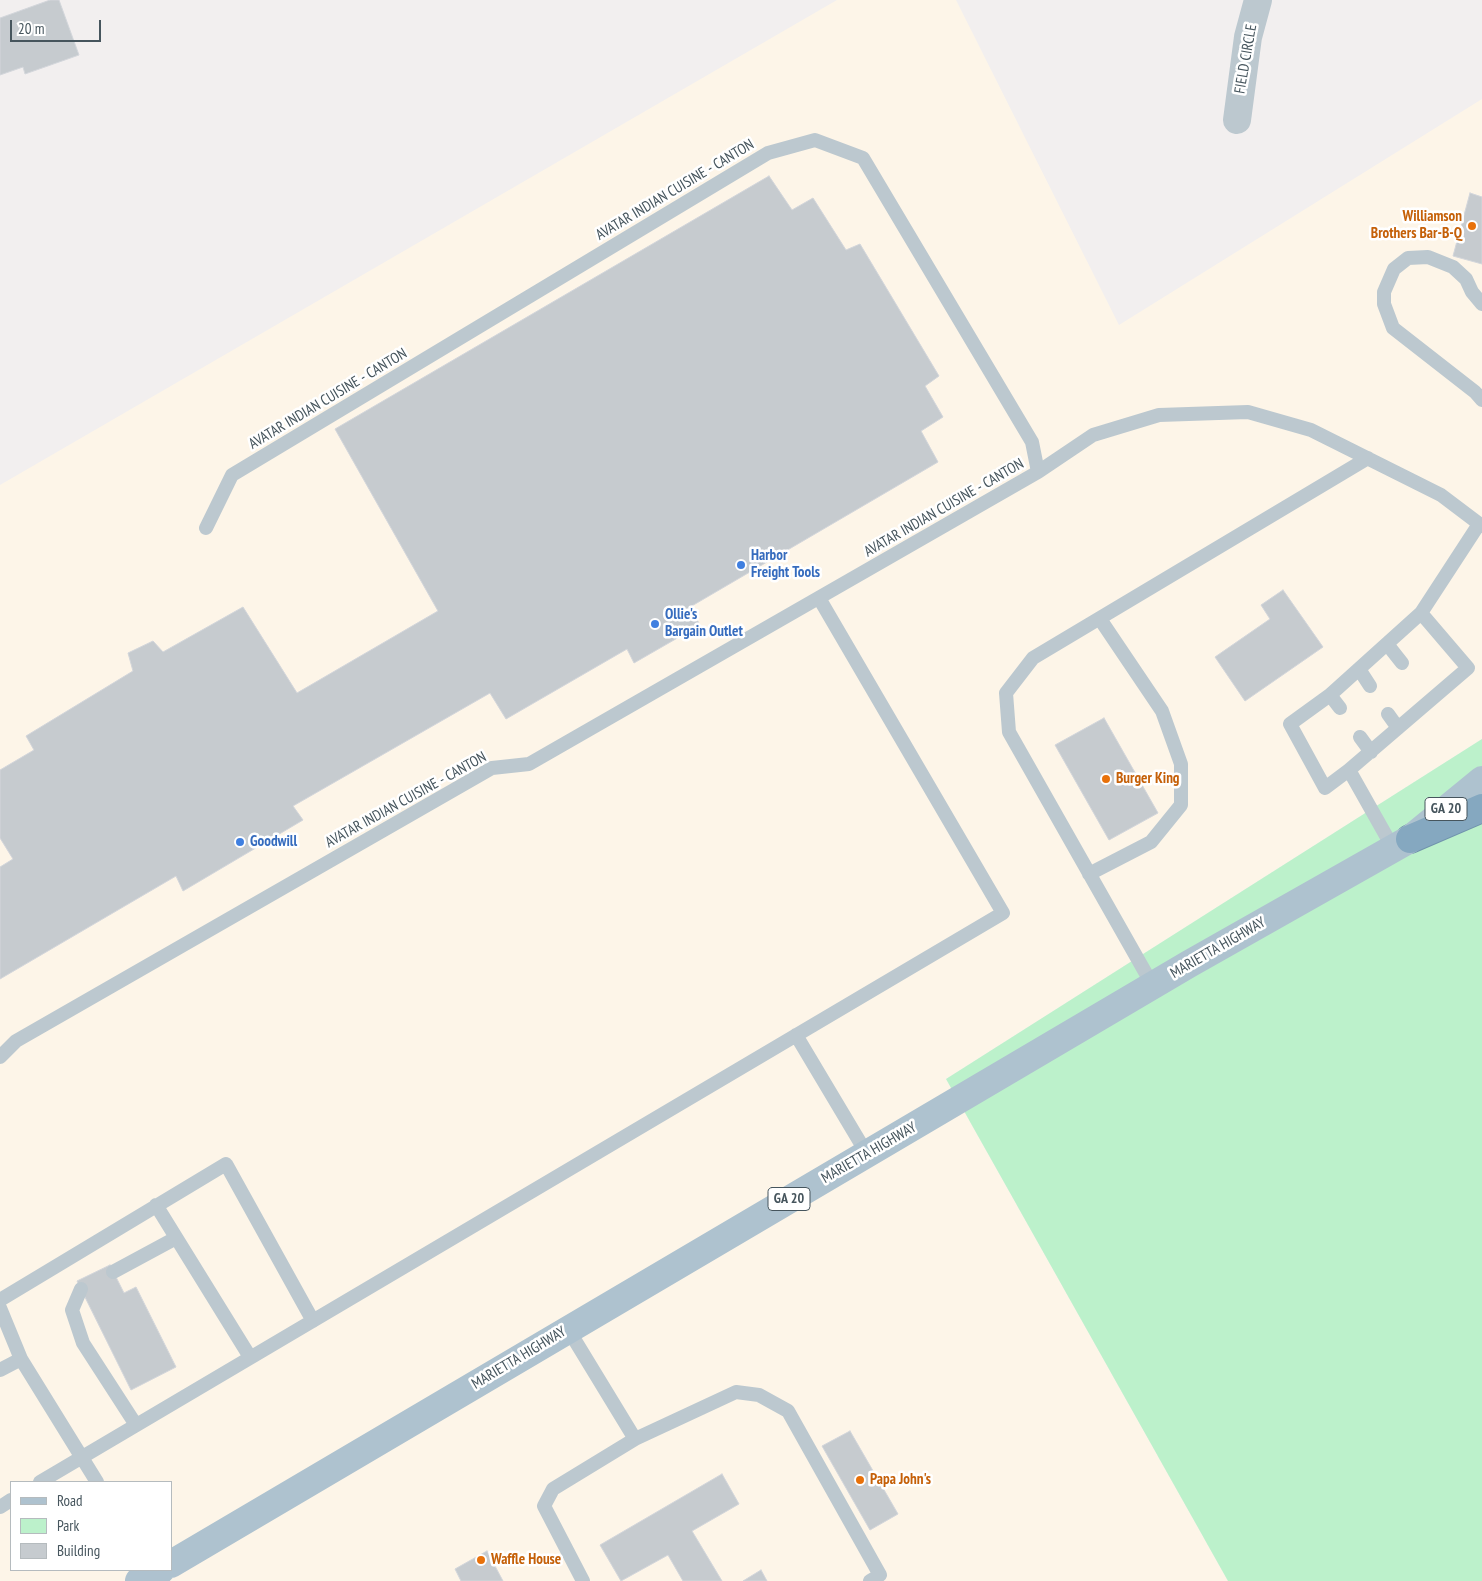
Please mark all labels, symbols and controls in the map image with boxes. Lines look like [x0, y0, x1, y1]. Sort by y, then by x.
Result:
scale bar [12, 10, 104, 42]
text: 20 m [18, 19, 44, 38]
street label: FIELD CIRCLE [1231, 23, 1261, 95]
street label: AVATAR INDIAN CUISINE - CANTON [593, 136, 757, 244]
place label: Williamson Brothers Bar-B-Q [1371, 208, 1462, 243]
marker: Williamson Brothers Bar-B-Q [1466, 220, 1478, 232]
street label: AVATAR INDIAN CUISINE - CANTON [246, 345, 410, 453]
street label: AVATAR INDIAN CUISINE - CANTON [861, 455, 1027, 561]
place label: Harbor Freight Tools [751, 547, 820, 582]
marker: Harbor Freight Tools [735, 559, 747, 571]
place label: Ollie's Bargain Outlet [665, 606, 743, 641]
marker: Ollie's Bargain Outlet [649, 618, 661, 630]
street label: AVATAR INDIAN CUISINE - CANTON [322, 748, 490, 852]
place label: Burger King [1116, 770, 1180, 788]
marker: Burger King [1100, 773, 1112, 785]
road number: GA 20 [1425, 798, 1467, 821]
place label: Goodwill [250, 833, 297, 851]
marker: Goodwill [234, 836, 246, 848]
street label: MARIETTA HIGHWAY [1167, 914, 1269, 982]
street label: MARIETTA HIGHWAY [818, 1119, 920, 1187]
road number: GA 20 [768, 1188, 810, 1210]
street label: MARIETTA HIGHWAY [469, 1323, 569, 1393]
place label: Papa John's [870, 1471, 931, 1489]
marker: Papa John's [854, 1474, 866, 1486]
legend [10, 1481, 172, 1571]
text: Road [57, 1491, 83, 1510]
text: Park [57, 1516, 79, 1535]
text: Building [57, 1541, 100, 1560]
place label: Waffle House [491, 1551, 561, 1569]
marker: Waffle House [475, 1554, 487, 1566]

